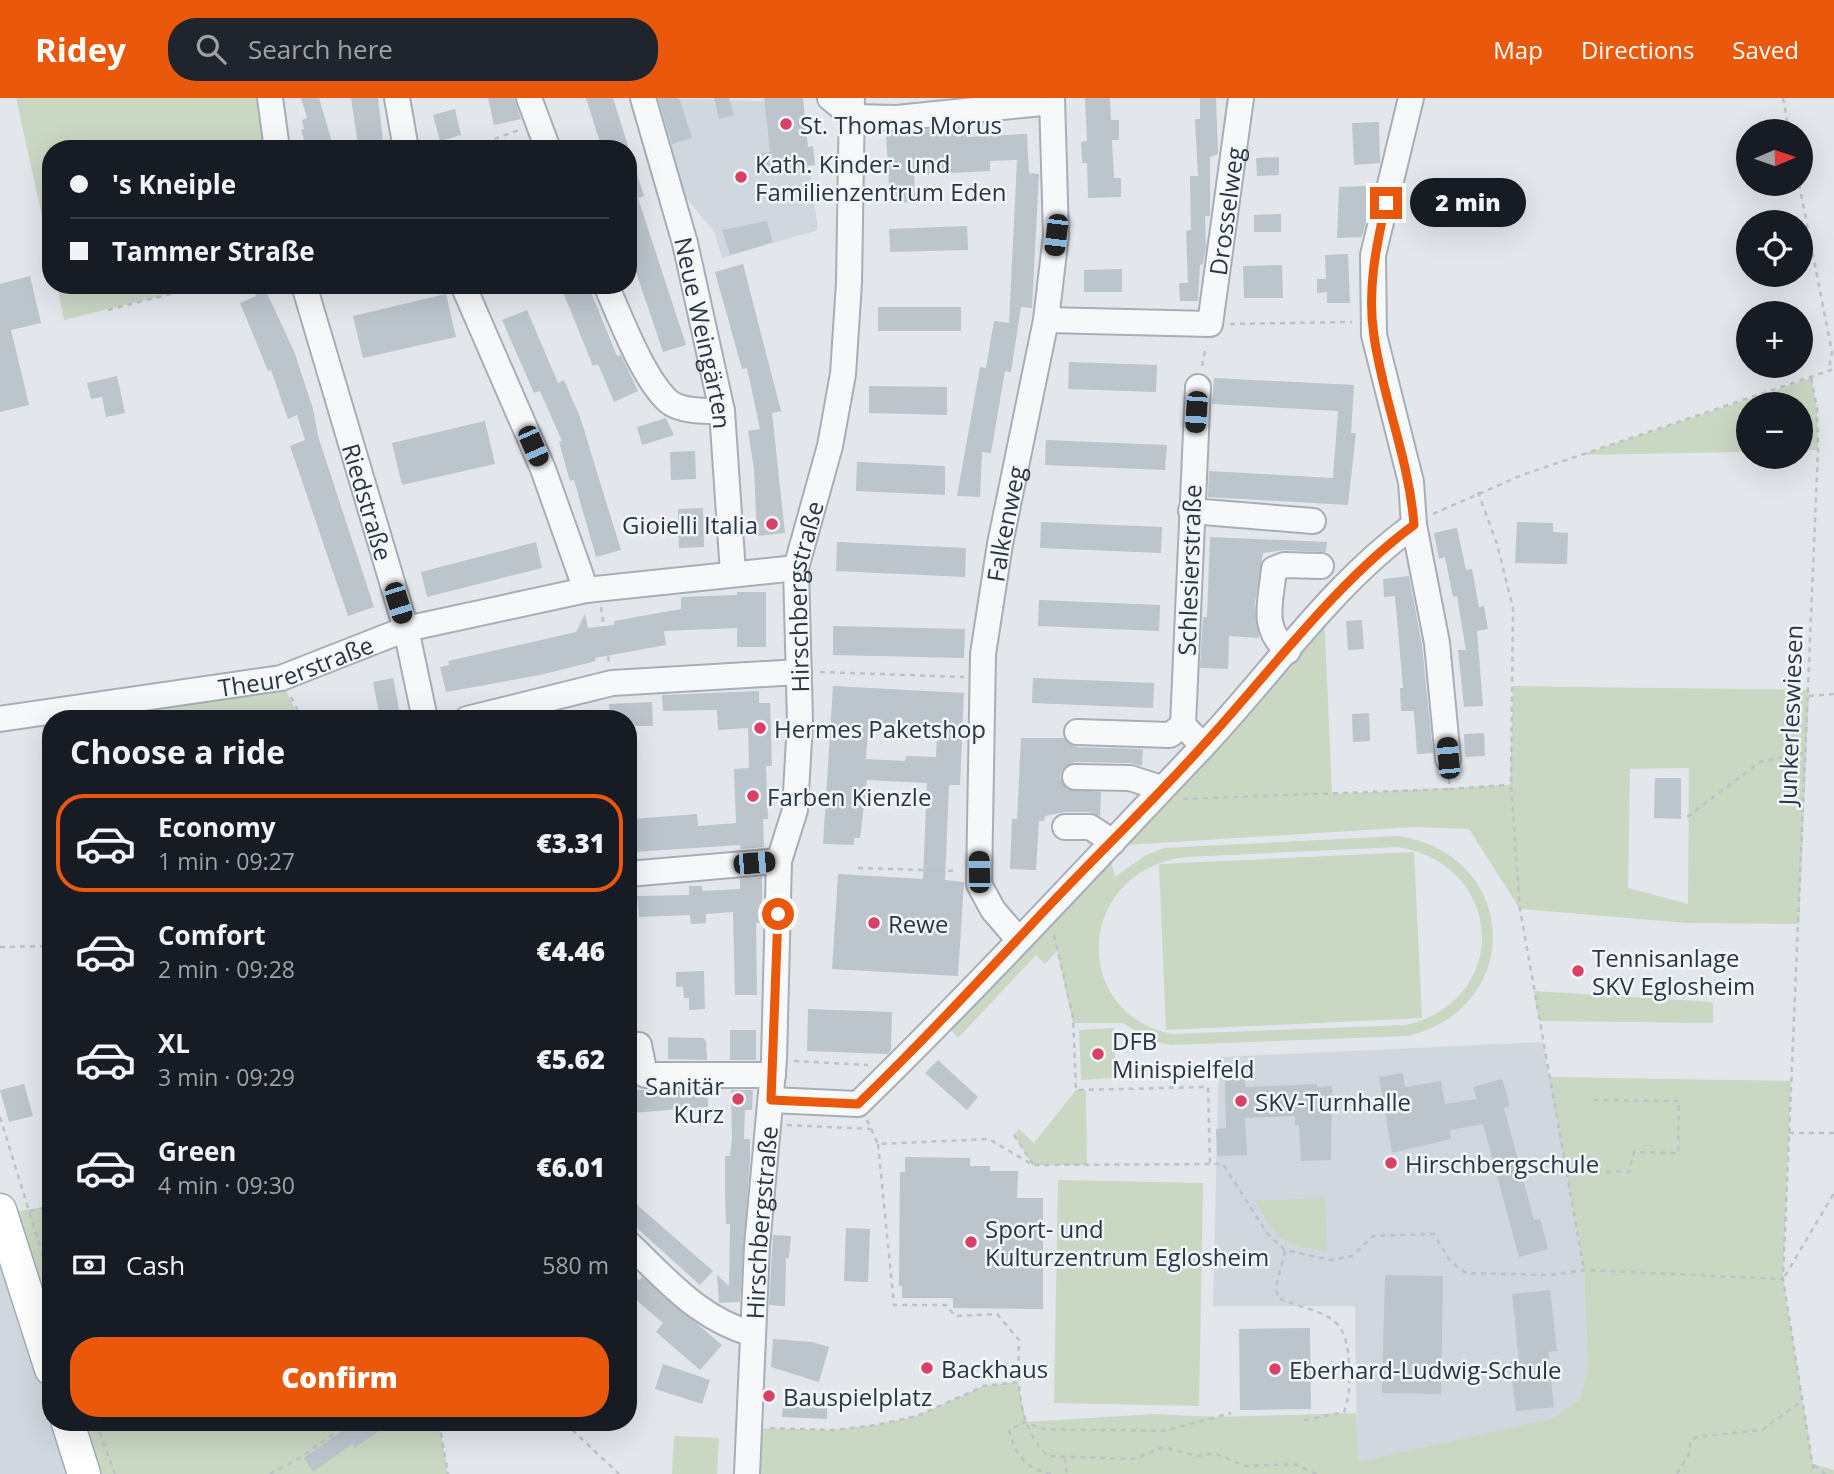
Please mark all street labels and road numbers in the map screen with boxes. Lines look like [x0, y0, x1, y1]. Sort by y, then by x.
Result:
street label: Drosselweg [1200, 145, 1251, 277]
street label: Neue Weingärten [668, 234, 740, 430]
street label: Riedstraße [335, 439, 401, 564]
street label: Falkenweg [978, 463, 1032, 584]
street label: Schlesierstraße [1170, 484, 1208, 656]
street label: Hirschbergstraße [779, 497, 830, 693]
street label: Junkerleswiesen [1770, 624, 1810, 808]
street label: Theurerstraße [216, 627, 378, 703]
street label: Hirschbergstraße [737, 1124, 784, 1320]

